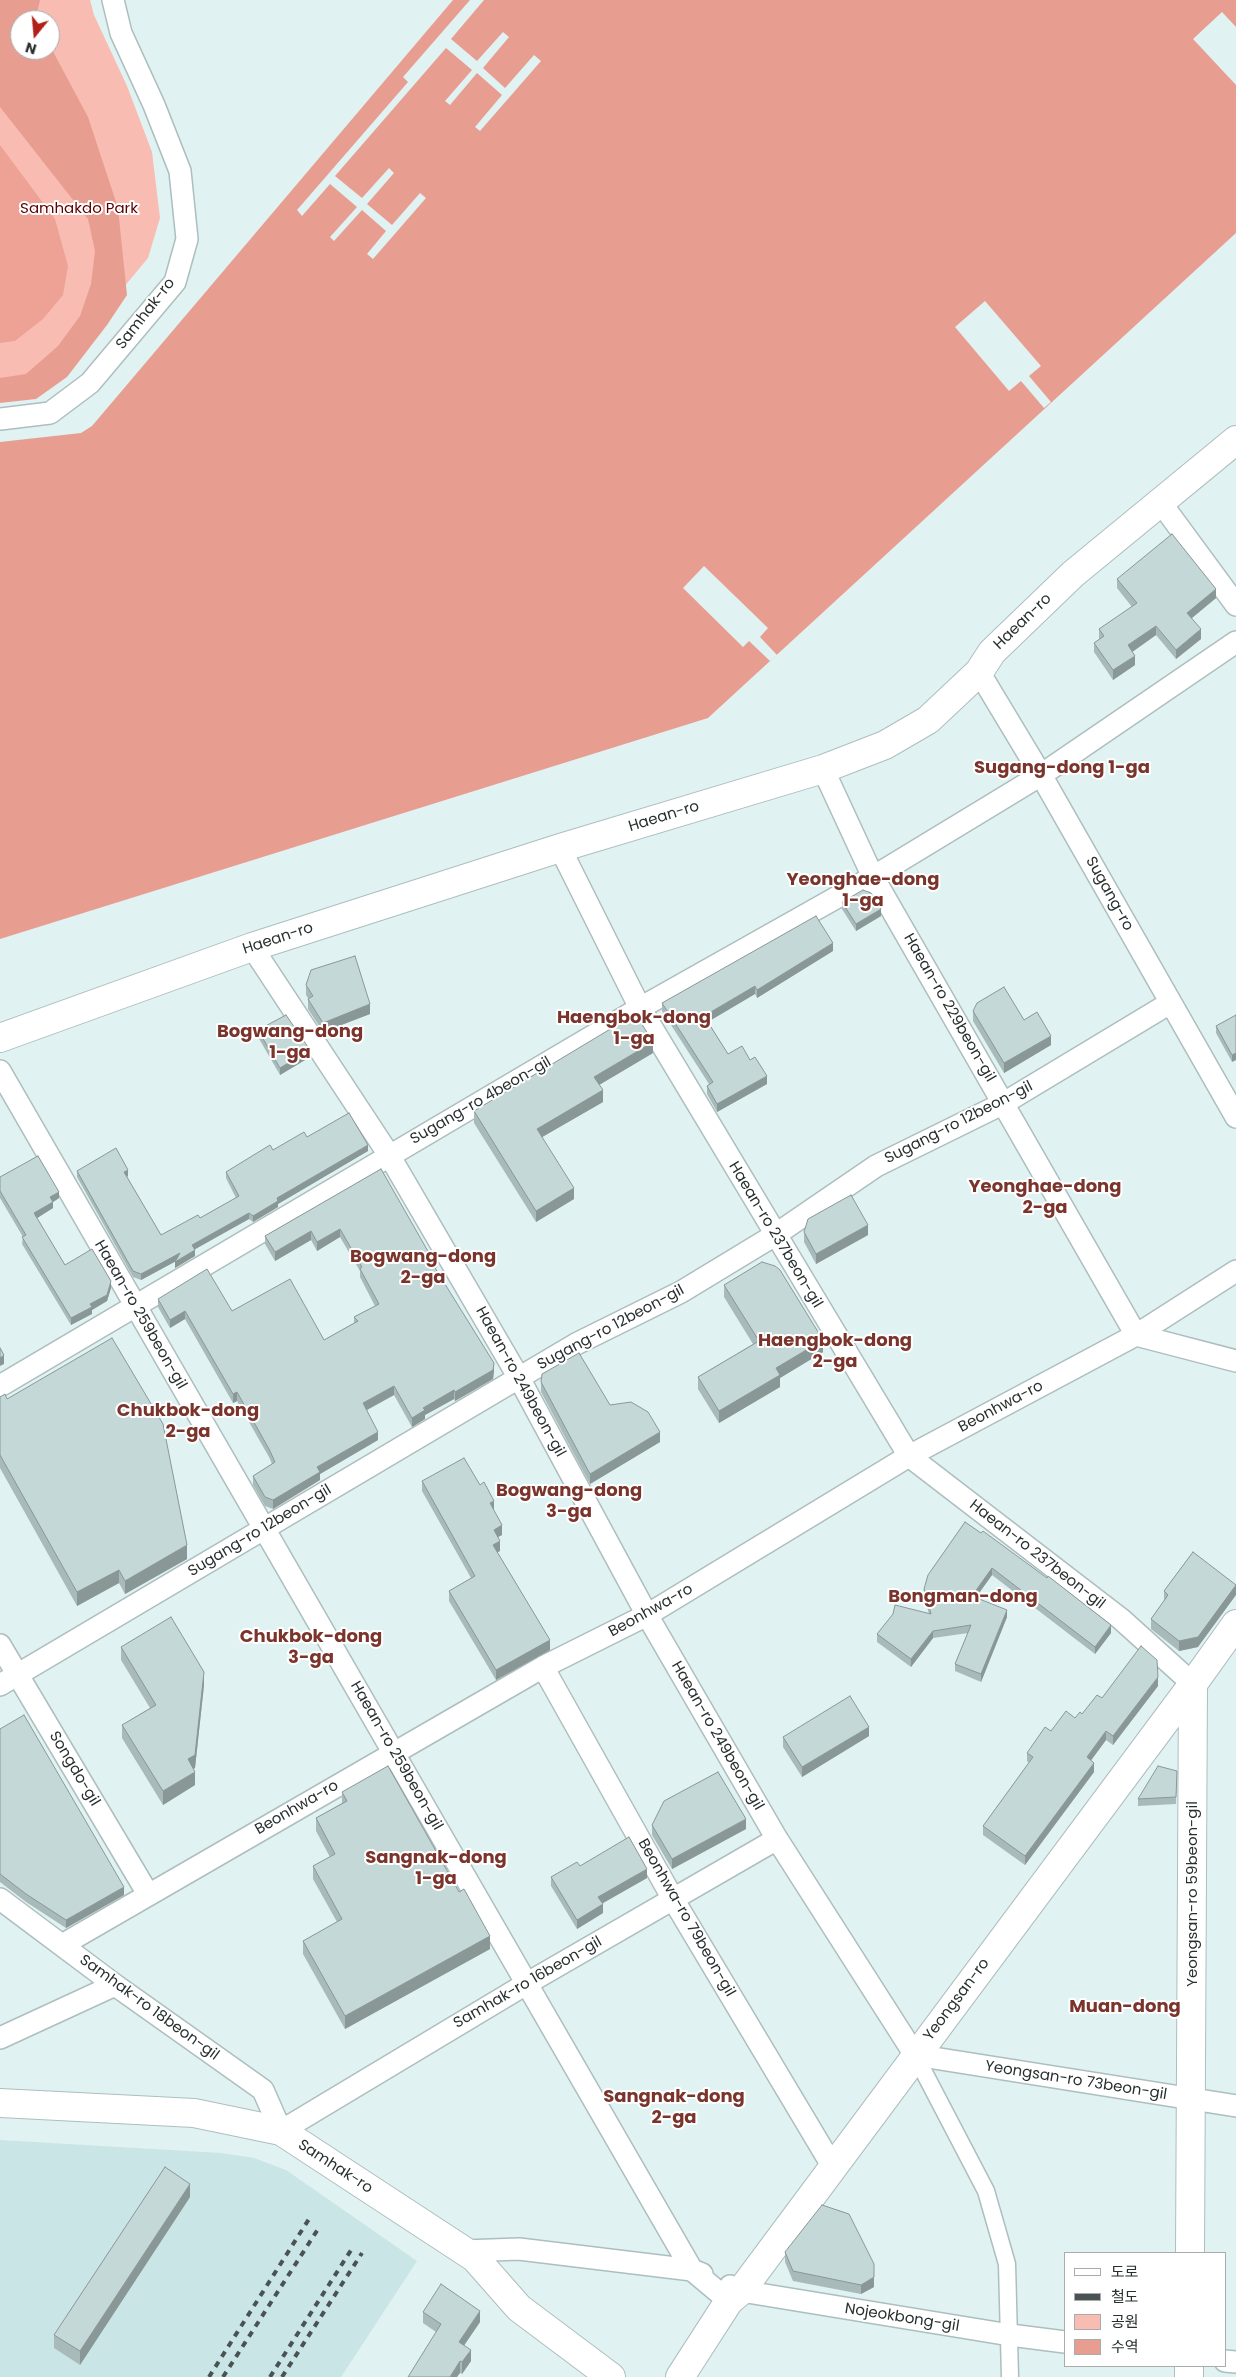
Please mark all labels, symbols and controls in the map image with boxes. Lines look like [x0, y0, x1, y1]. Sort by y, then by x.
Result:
north arrow [10, 10, 60, 60]
text: N [23, 37, 39, 59]
park label: Samhakdo Park [20, 200, 138, 218]
street label: Samhak-ro [113, 275, 179, 353]
street label: Haean-ro [990, 590, 1056, 654]
district label: Sugang-dong 1-ga [974, 757, 1150, 779]
street label: Haean-ro [626, 798, 702, 836]
street label: Sugang-ro [1081, 854, 1137, 934]
district label: Yeonghae-dong 1-ga [787, 869, 939, 912]
street label: Haean-ro [240, 919, 316, 959]
street label: Haean-ro 229beon-gil [899, 931, 999, 1085]
district label: Haengbok-dong 1-ga [557, 1007, 711, 1050]
district label: Bogwang-dong 1-ga [217, 1021, 363, 1064]
street label: Sugang-ro 4beon-gil [407, 1053, 555, 1149]
street label: Sugang-ro 12beon-gil [882, 1078, 1036, 1168]
street label: Haean-ro 237beon-gil [724, 1159, 826, 1311]
district label: Yeonghae-dong 2-ga [969, 1176, 1121, 1218]
street label: Haean-ro 259beon-gil [90, 1237, 190, 1393]
district label: Bogwang-dong 2-ga [350, 1246, 496, 1288]
street label: Sugang-ro 12beon-gil [534, 1282, 688, 1374]
street label: Haean-ro 249beon-gil [471, 1304, 569, 1460]
district label: Haengbok-dong 2-ga [758, 1330, 912, 1372]
street label: Beonhwa-ro [956, 1377, 1046, 1437]
district label: Chukbok-dong 2-ga [117, 1400, 259, 1442]
district label: Bogwang-dong 3-ga [496, 1480, 642, 1522]
street label: Sugang-ro 12beon-gil [185, 1481, 335, 1581]
street label: Haean-ro 237beon-gil [966, 1496, 1108, 1614]
street label: Beonhwa-ro [606, 1581, 696, 1641]
district label: Bongman-dong [888, 1586, 1038, 1608]
district label: Chukbok-dong 3-ga [240, 1626, 382, 1668]
street label: Haean-ro 249beon-gil [667, 1658, 767, 1814]
street label: Haean-ro 259beon-gil [346, 1678, 446, 1834]
street label: Songdo-gil [45, 1729, 103, 1809]
street label: Beonhwa-ro [252, 1777, 342, 1839]
street label: Yeongsan-ro 59beon-gil [1184, 1801, 1202, 1987]
street label: Beonhwa-ro 79beon-gil [633, 1836, 739, 2000]
district label: Sangnak-dong 1-ga [365, 1847, 507, 1890]
street label: Samhak-ro 16beon-gil [451, 1933, 605, 2033]
street label: Samhak-ro 18beon-gil [76, 1951, 222, 2065]
street label: Yeongsan-ro [920, 1955, 994, 2045]
district label: Muan-dong [1069, 1996, 1181, 2018]
street label: Yeongsan-ro 73beon-gil [984, 2058, 1168, 2104]
district label: Sangnak-dong 2-ga [603, 2086, 745, 2128]
street label: Samhak-ro [294, 2136, 376, 2198]
legend [1064, 2252, 1226, 2367]
text: 도로 [1111, 2261, 1139, 2282]
text: 철도 [1111, 2286, 1139, 2307]
street label: Nojeokbong-gil [843, 2300, 961, 2336]
text: 공원 [1111, 2311, 1139, 2332]
text: 수역 [1111, 2336, 1139, 2357]

